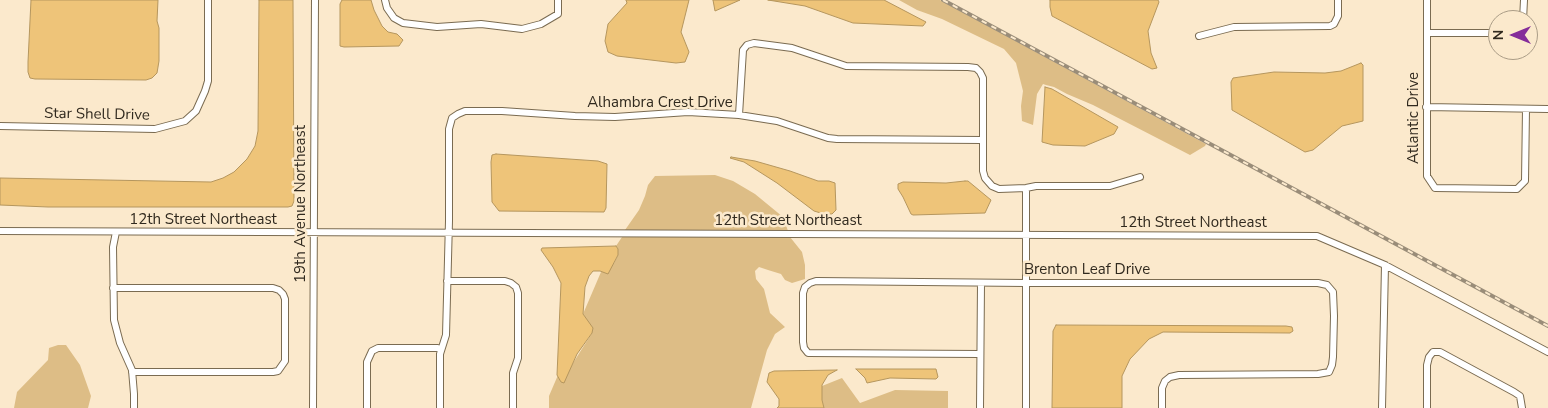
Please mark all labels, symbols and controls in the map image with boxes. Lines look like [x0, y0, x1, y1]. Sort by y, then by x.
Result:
north arrow [1488, 10, 1538, 60]
text: N [1489, 30, 1508, 40]
street label: Atlantic Drive [1405, 72, 1423, 164]
street label: Alhambra Crest Drive [587, 94, 733, 112]
street label: Star Shell Drive [44, 105, 150, 125]
street label: 19th Avenue Northeast [292, 125, 310, 283]
street label: 12th Street Northeast [129, 211, 277, 229]
street label: 12th Street Northeast [714, 212, 862, 230]
street label: 12th Street Northeast [1119, 214, 1267, 232]
street label: Brenton Leaf Drive [1024, 261, 1150, 279]

